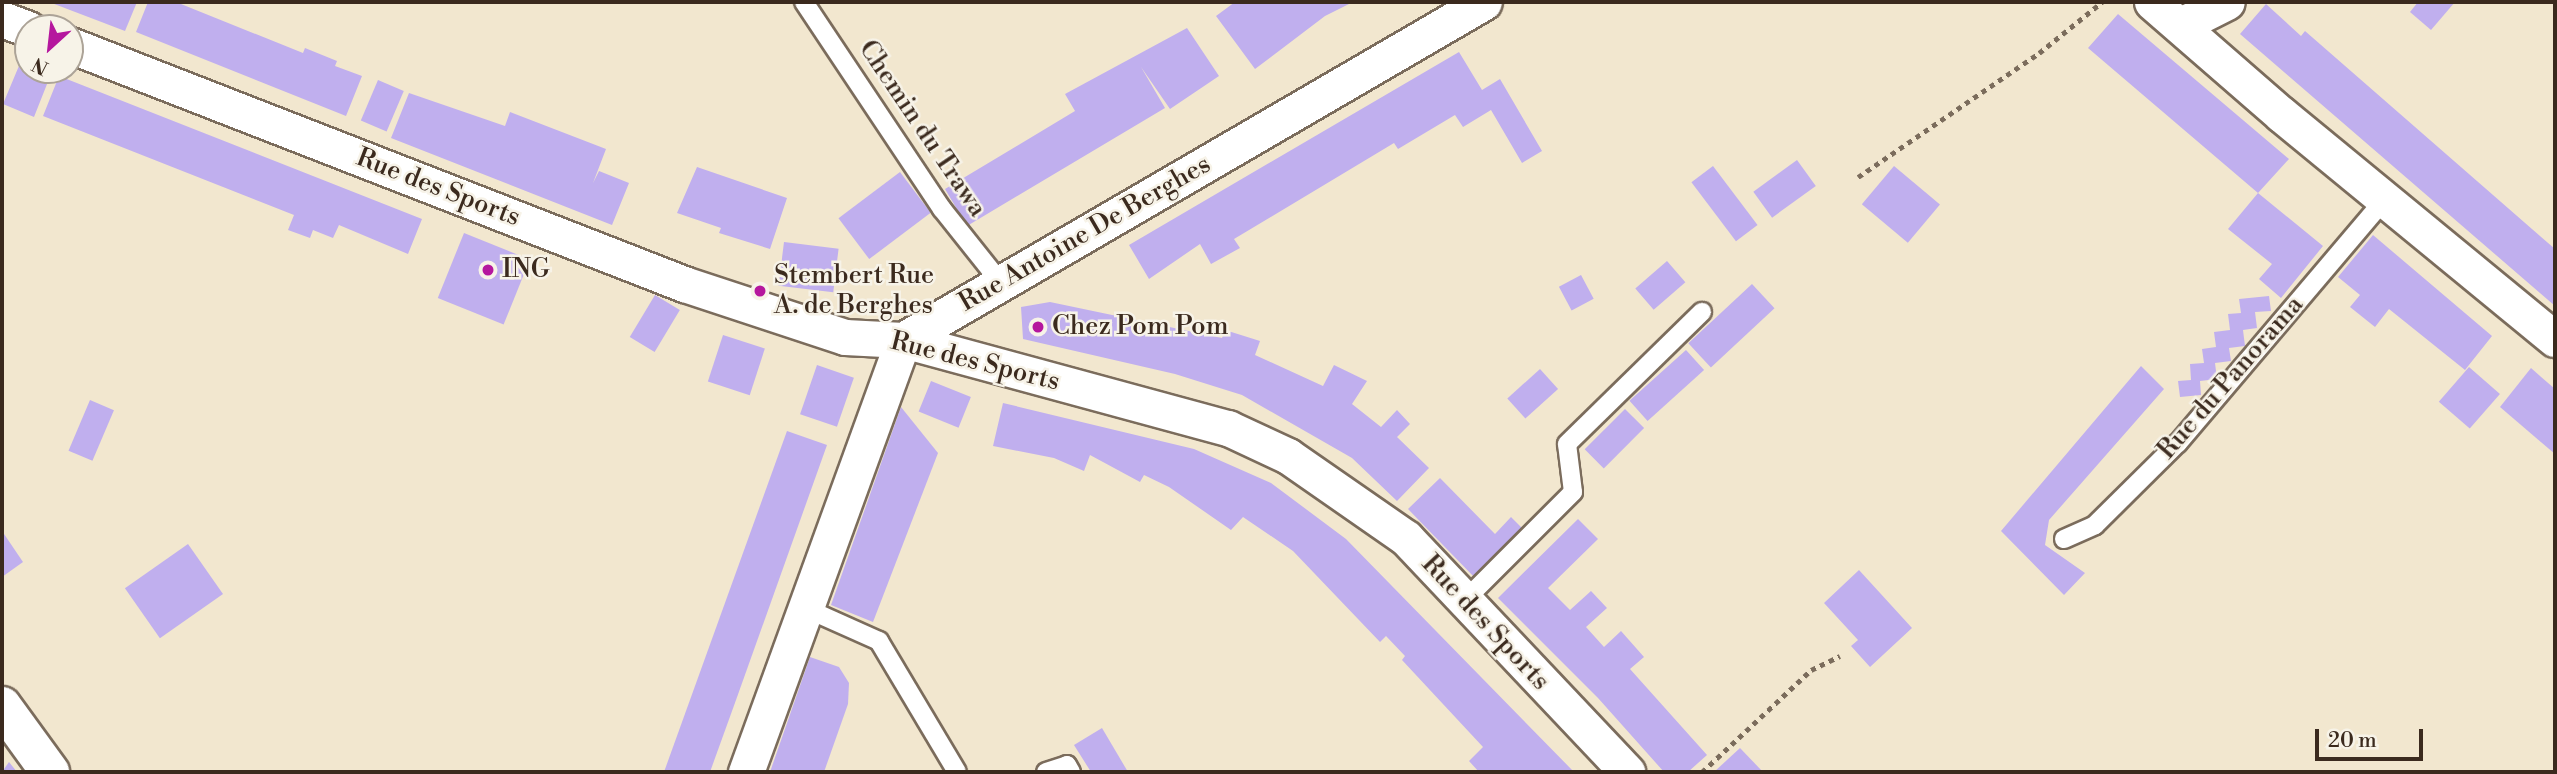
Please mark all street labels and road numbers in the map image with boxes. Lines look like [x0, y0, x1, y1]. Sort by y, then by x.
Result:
street label: Chemin du Trawa [851, 35, 993, 223]
street label: Rue des Sports [352, 142, 524, 234]
street label: Rue Antoine De Berghes [954, 149, 1216, 319]
street label: Rue du Panorama [2152, 290, 2310, 466]
street label: Rue des Sports [887, 326, 1063, 398]
street label: Rue des Sports [1415, 549, 1555, 697]

